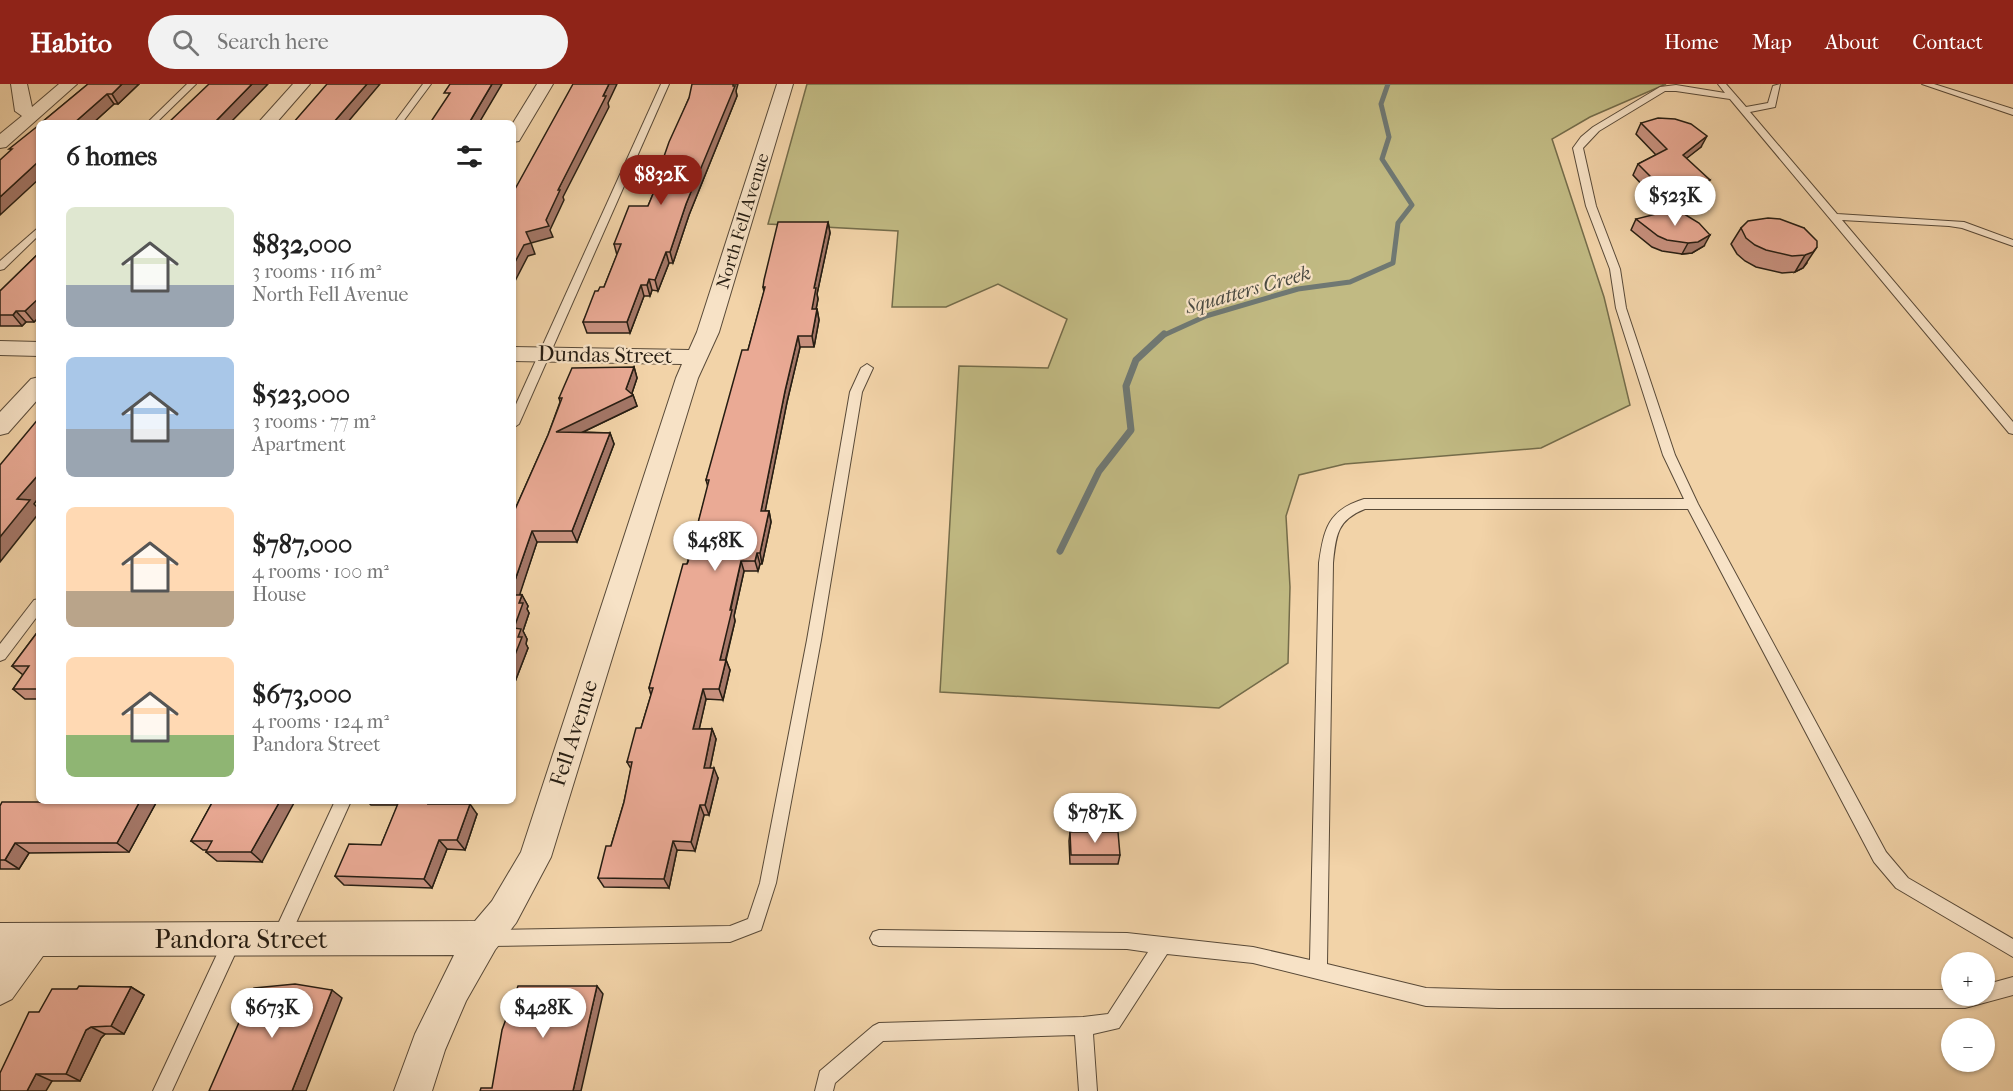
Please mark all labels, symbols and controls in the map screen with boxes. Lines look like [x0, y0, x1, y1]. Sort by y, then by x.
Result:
search box [148, 15, 568, 69]
text: Habito [30, 26, 112, 59]
icon: search [169, 26, 202, 59]
text: Search here [217, 29, 329, 55]
text: Home [1664, 30, 1719, 54]
text: Map [1752, 30, 1792, 54]
text: About [1825, 30, 1879, 54]
text: Contact [1912, 30, 1983, 54]
icon: filters [453, 140, 486, 173]
text: 6 homes [66, 141, 157, 172]
street label: North Fell Avenue [712, 151, 774, 291]
pin: $832K [619, 155, 703, 206]
text: $832K [634, 163, 688, 186]
pin: $523K [1633, 176, 1717, 227]
text: $523K [1649, 184, 1701, 207]
text: $832,000 [252, 229, 352, 260]
icon: home [114, 231, 186, 303]
text: 3 rooms · 116 m² [252, 260, 381, 283]
water label: Squatters Creek [1181, 261, 1314, 319]
text: North Fell Avenue [252, 283, 408, 306]
street label: Dundas Street [537, 341, 673, 369]
text: $523,000 [252, 379, 350, 410]
icon: home [114, 381, 186, 453]
text: 3 rooms · 77 m² [252, 410, 376, 433]
text: Apartment [252, 433, 346, 456]
pin: $458K [673, 521, 757, 572]
text: $787,000 [252, 529, 352, 560]
text: $458K [687, 529, 743, 552]
icon: home [114, 531, 186, 603]
text: 4 rooms · 100 m² [252, 560, 389, 583]
text: House [252, 583, 306, 606]
street label: Fell Avenue [545, 676, 603, 790]
text: $673,000 [252, 679, 352, 710]
icon: home [114, 681, 186, 753]
text: 4 rooms · 124 m² [252, 710, 389, 733]
text: Pandora Street [252, 733, 380, 756]
pin: $787K [1053, 793, 1137, 844]
text: $787K [1068, 801, 1122, 824]
street label: Pandora Street [154, 923, 328, 955]
map controls [1941, 952, 1995, 1072]
button: + [1941, 952, 1995, 1006]
pin: $673K [230, 988, 314, 1039]
pin: $428K [501, 988, 585, 1039]
text: $673K [245, 996, 299, 1019]
text: $428K [514, 996, 572, 1019]
button: − [1941, 1018, 1995, 1072]

